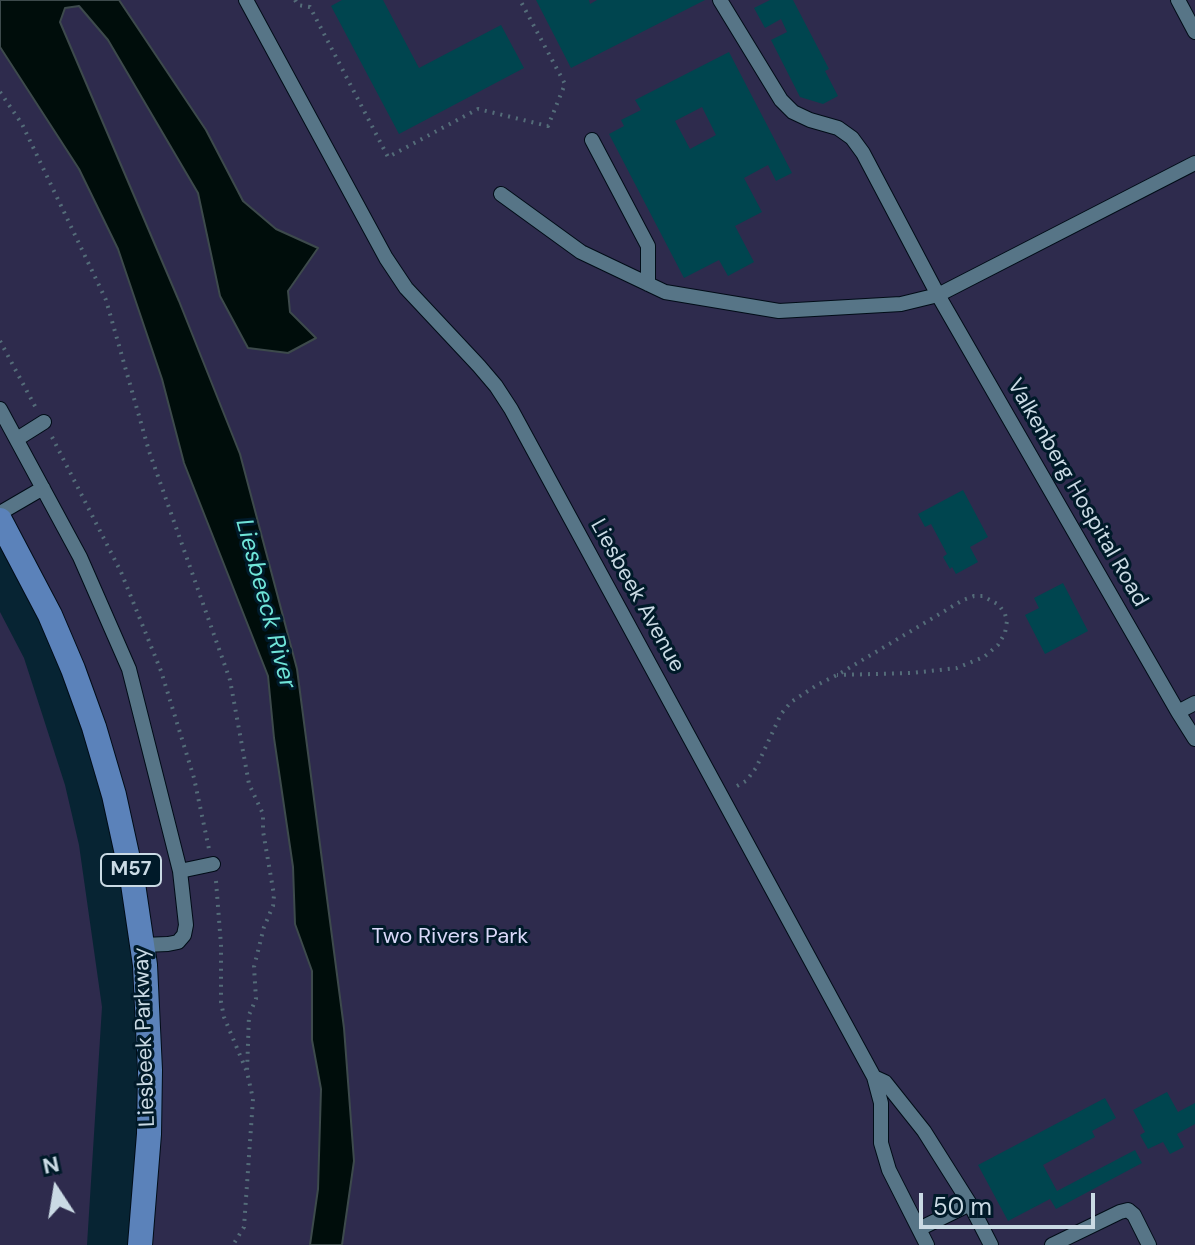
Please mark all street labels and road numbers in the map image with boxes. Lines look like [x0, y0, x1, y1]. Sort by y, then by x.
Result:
street label: Valkenberg Hospital Road [1001, 374, 1153, 612]
street label: Liesbeek Avenue [584, 515, 690, 677]
road number: M57 [101, 854, 161, 886]
street label: Liesbeek Parkway [129, 947, 161, 1127]

